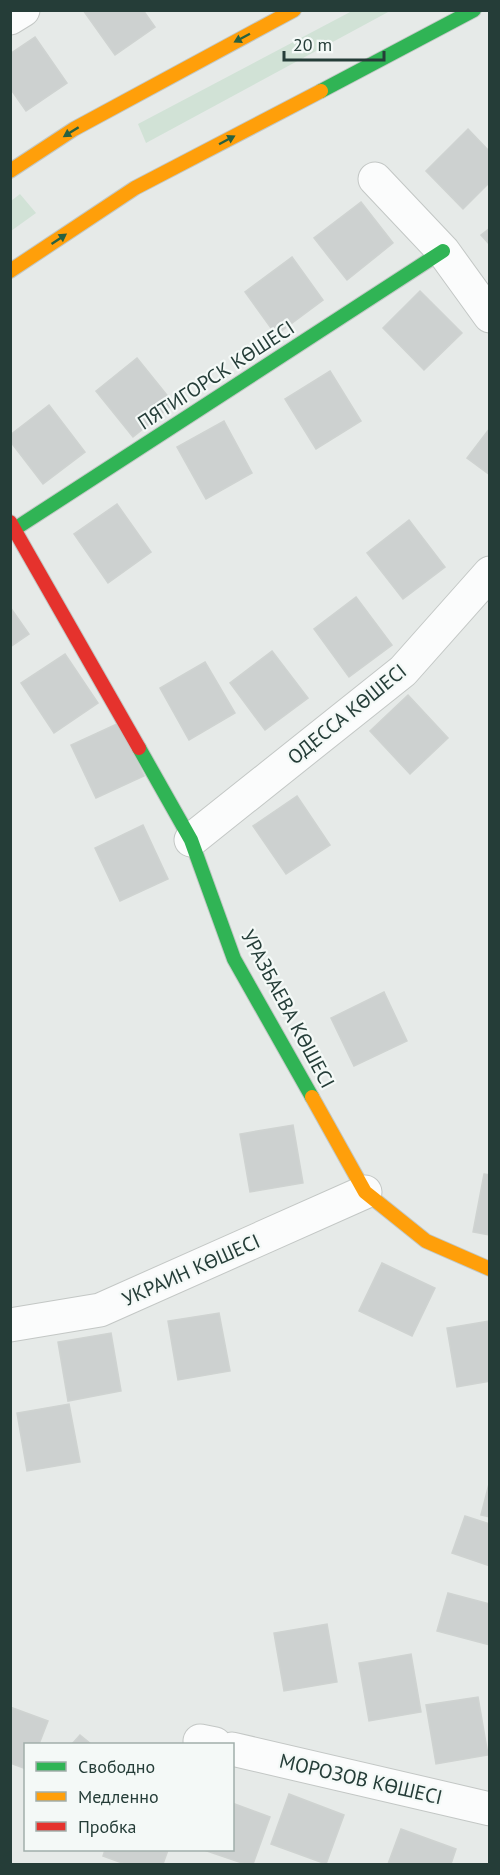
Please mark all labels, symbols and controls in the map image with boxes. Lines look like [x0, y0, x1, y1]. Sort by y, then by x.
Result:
scale bar [284, 24, 384, 62]
one-way arrow [233, 33, 250, 43]
text: 20 m [293, 33, 332, 56]
one-way arrow [63, 126, 79, 137]
one-way arrow [219, 135, 236, 145]
one-way arrow [51, 233, 67, 244]
street label: ПЯТИГОРСК КӨШЕСІ [133, 315, 299, 435]
street label: ОДЕССА КӨШЕСІ [282, 658, 412, 770]
street label: УРАЗБАЕВА КӨШЕСІ [235, 925, 341, 1093]
street label: УКРАИН КӨШЕСІ [118, 1228, 264, 1312]
legend [24, 1743, 234, 1851]
street label: МОРОЗОВ КӨШЕСІ [277, 1748, 445, 1810]
text: Свободно [78, 1755, 155, 1778]
text: Медленно [78, 1785, 159, 1808]
text: Пробка [78, 1815, 136, 1838]

